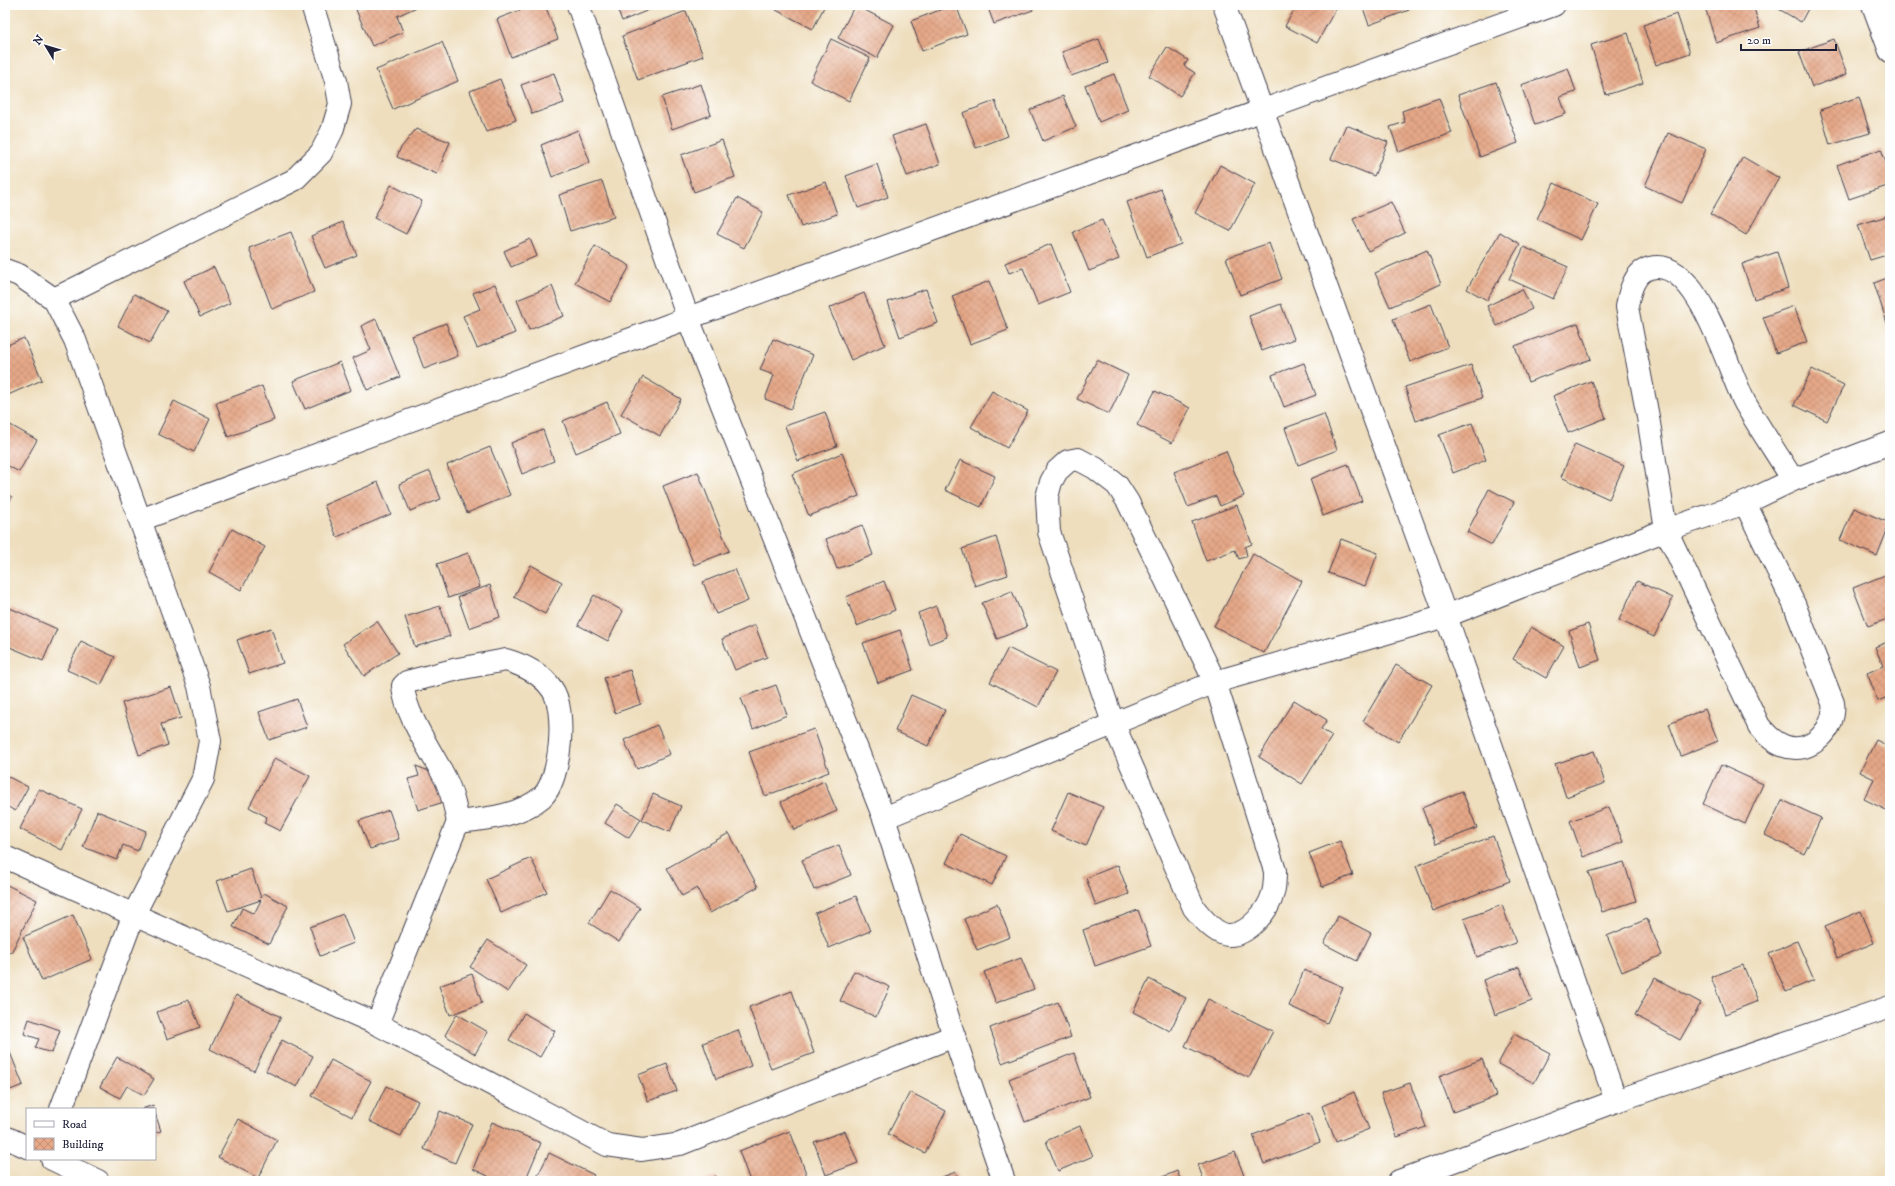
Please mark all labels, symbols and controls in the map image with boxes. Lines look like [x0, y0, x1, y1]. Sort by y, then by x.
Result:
north arrow [26, 26, 66, 66]
scale bar [1741, 26, 1836, 52]
text: N [31, 33, 47, 48]
text: 20 m [1747, 33, 1771, 48]
legend [26, 1108, 156, 1160]
text: Road [62, 1117, 87, 1132]
text: Building [62, 1137, 103, 1152]

